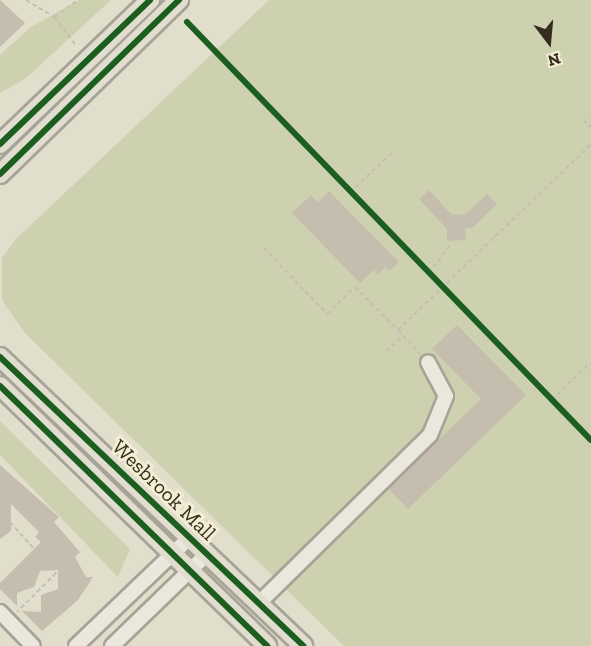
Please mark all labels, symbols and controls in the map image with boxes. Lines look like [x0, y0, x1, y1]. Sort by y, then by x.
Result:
north arrow [519, 12, 579, 72]
text: N [546, 49, 563, 71]
street label: Wesbrook Mall [107, 434, 221, 546]

